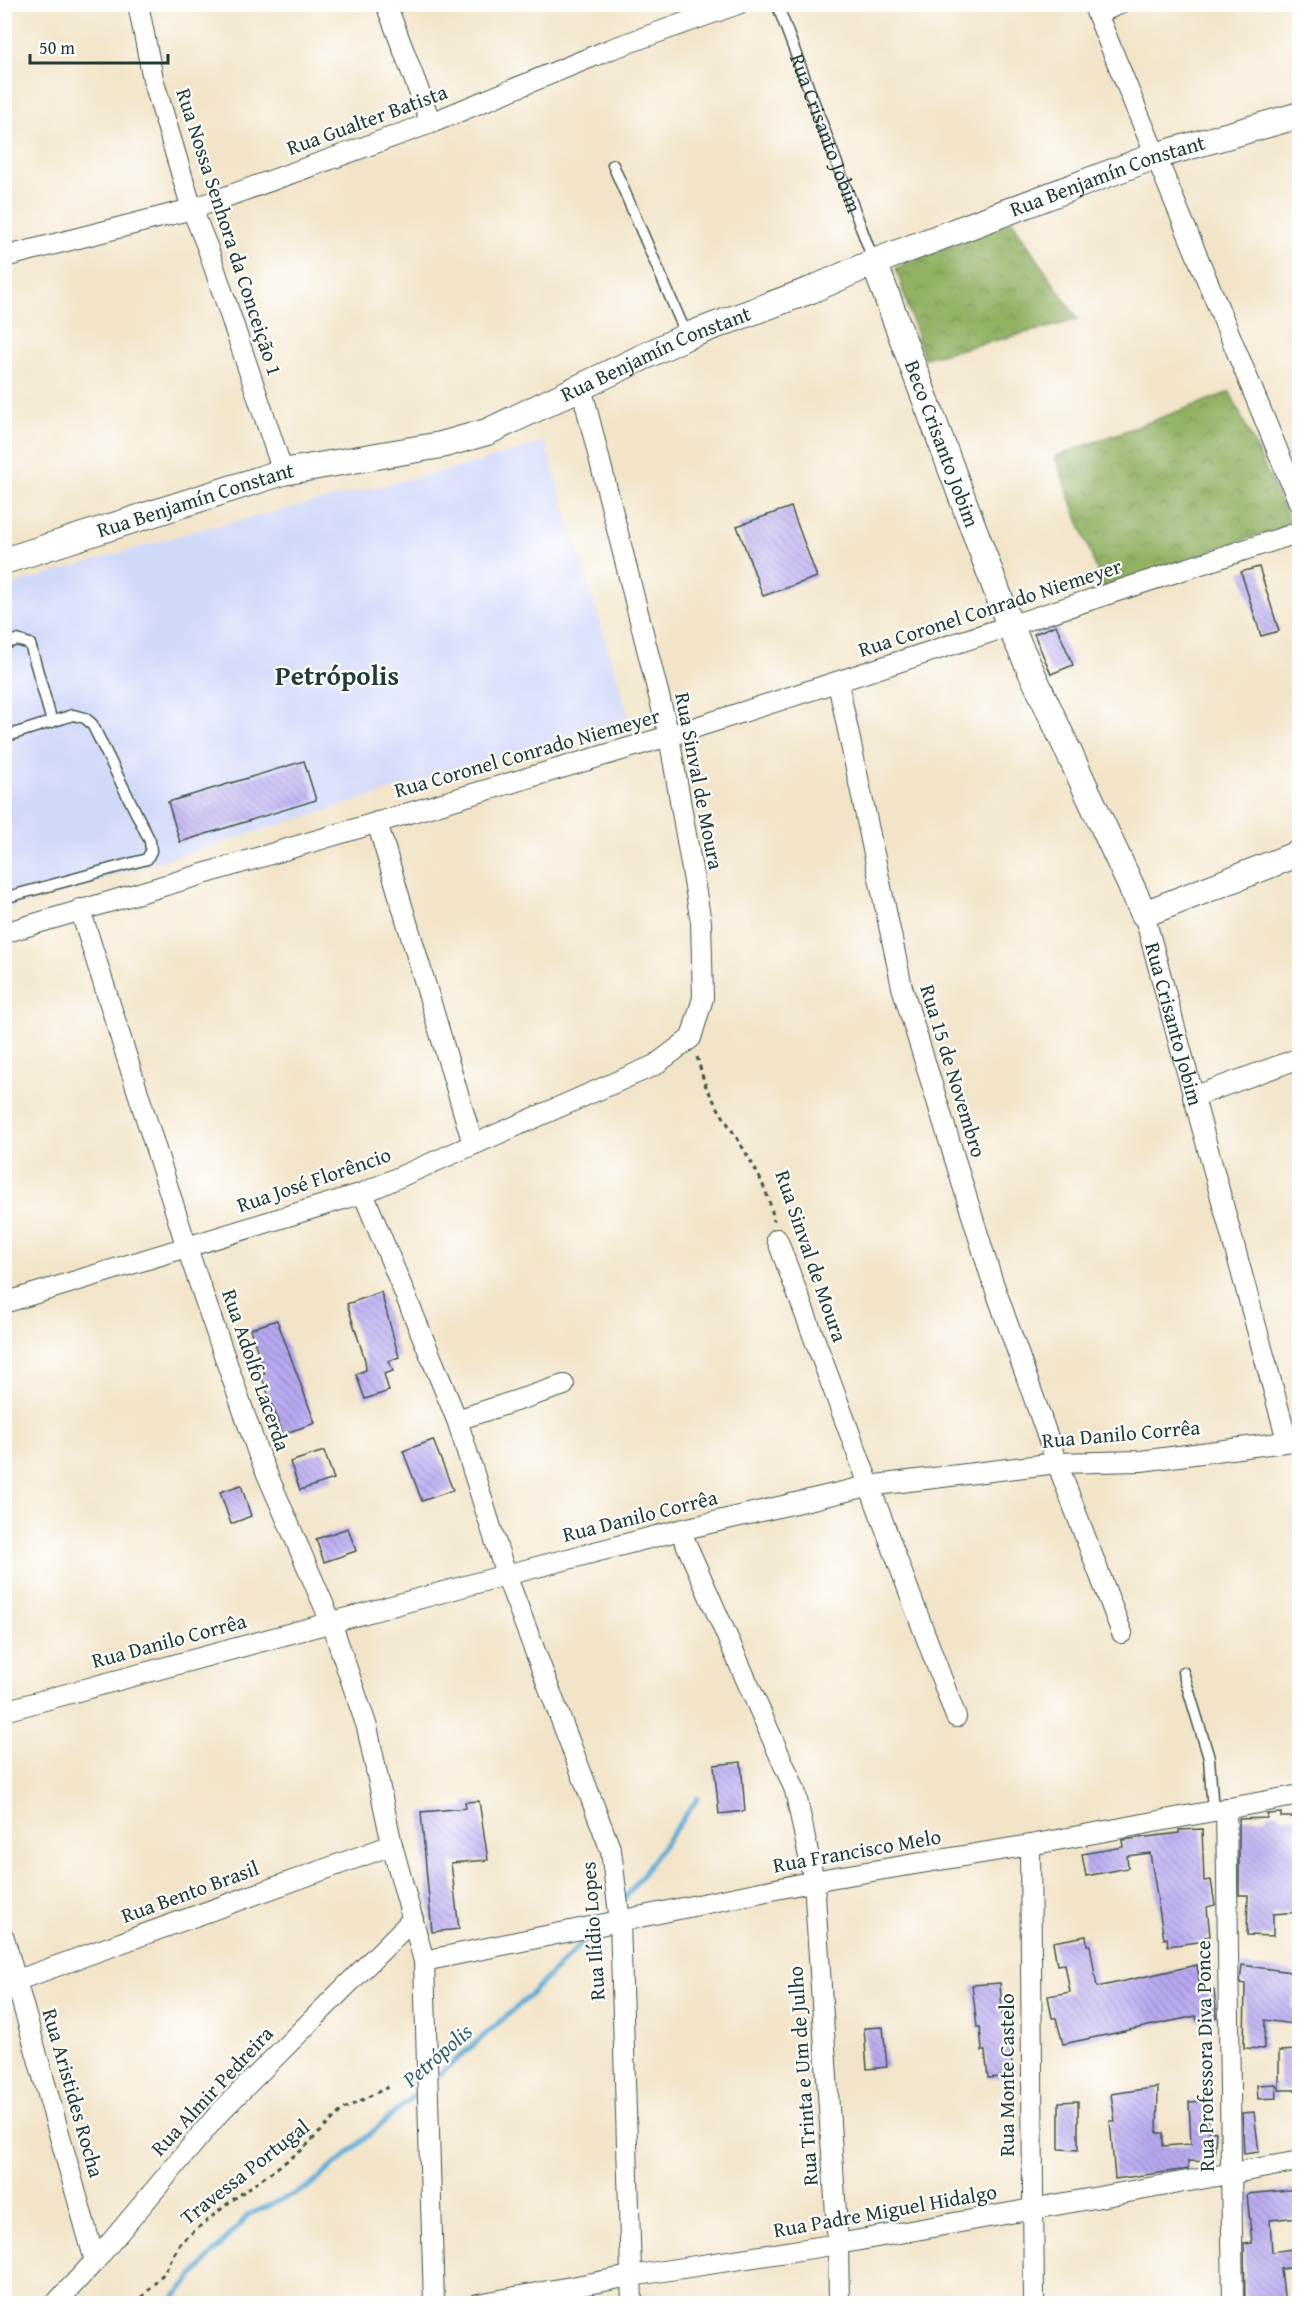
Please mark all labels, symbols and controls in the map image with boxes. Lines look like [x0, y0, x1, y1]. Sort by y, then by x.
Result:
scale bar [30, 27, 168, 65]
text: 50 m [39, 34, 75, 61]
street label: Rua Crisanto Jobim [782, 49, 870, 217]
street label: Rua Gualter Batista [282, 76, 452, 163]
street label: Rua Nossa Senhora da Conceição 1 [168, 84, 291, 380]
street label: Rua Benjamín Constant [1005, 126, 1209, 224]
street label: Rua Benjamín Constant [555, 298, 756, 409]
street label: Beco Crisanto Jobim [897, 355, 988, 532]
street label: Rua Benjamín Constant [93, 454, 297, 545]
street label: Rua Coronel Conrado Niemeyer [854, 550, 1126, 665]
district label: Petrópolis [275, 655, 399, 695]
street label: Rua Sinval de Moura [667, 690, 732, 872]
street label: Rua Coronel Conrado Niemeyer [390, 700, 664, 805]
street label: Rua Crisanto Jobim [1137, 939, 1211, 1109]
street label: Rua 15 de Novembro [912, 981, 995, 1161]
street label: Rua José Florêncio [233, 1139, 395, 1220]
street label: Rua Sinval de Moura [768, 1166, 855, 1346]
street label: Rua Adolfo Lacerda [214, 1285, 299, 1455]
street label: Rua Danilo Corrêa [1040, 1411, 1201, 1456]
street label: Rua Danilo Corrêa [559, 1481, 721, 1550]
street label: Rua Danilo Corrêa [88, 1605, 250, 1676]
street label: Rua Francisco Melo [770, 1820, 943, 1881]
street label: Rua Bento Brasil [117, 1852, 263, 1931]
street label: Rua Ilídio Lopes [572, 1861, 613, 2002]
street label: Rua Professora Diva Ponce [1187, 1940, 1222, 2172]
street label: Rua Trinta e Um de Julho [779, 1965, 826, 2187]
street label: Rua Monte Castelo [991, 1993, 1022, 2157]
street label: Rua Aristides Rocha [35, 2005, 112, 2181]
water label: Petrópolis [394, 2016, 479, 2095]
street label: Rua Almir Pedreira [143, 2019, 280, 2163]
street label: Travessa Portugal [173, 2111, 316, 2232]
street label: Rua Padre Miguel Hidalgo [771, 2176, 999, 2245]

